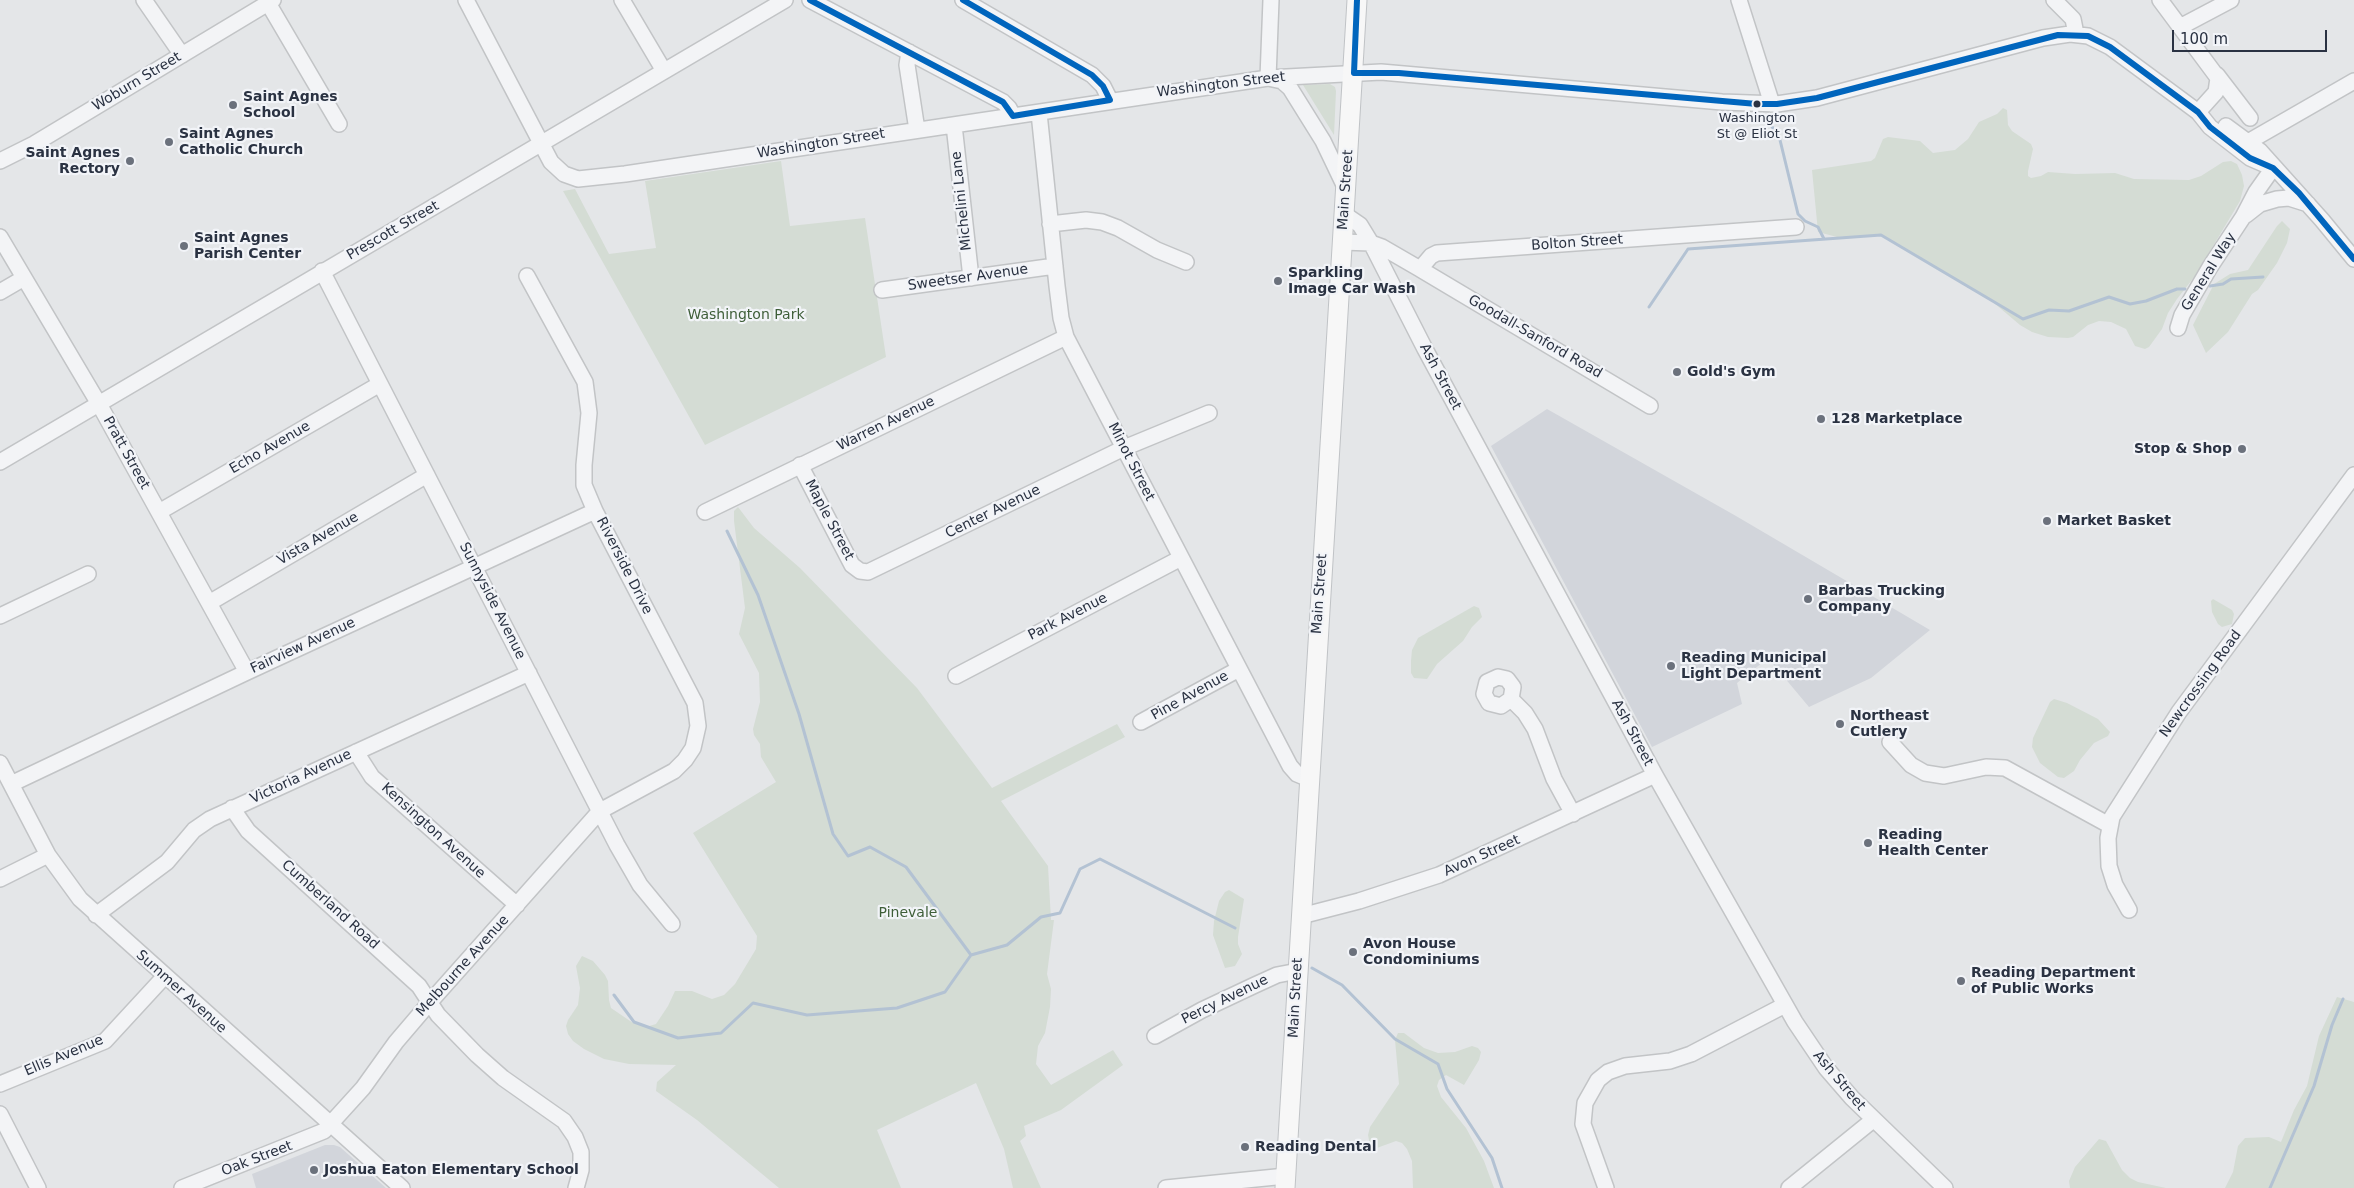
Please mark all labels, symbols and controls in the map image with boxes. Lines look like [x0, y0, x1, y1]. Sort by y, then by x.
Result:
scale bar [2174, 20, 2329, 52]
text: 100 m [2180, 30, 2228, 48]
street label: Woburn Street [90, 49, 184, 115]
street label: Washington Street [1156, 69, 1286, 101]
place label: Saint Agnes School [243, 89, 338, 121]
marker: Saint Agnes School [227, 99, 239, 111]
marker: Washington St @ Eliot St [1752, 99, 1762, 109]
place label: Washington St @ Eliot St [1717, 111, 1797, 142]
place label: Saint Agnes Catholic Church [179, 126, 303, 158]
street label: Washington Street [756, 126, 886, 162]
marker: Saint Agnes Catholic Church [163, 136, 175, 148]
place label: Saint Agnes Rectory [25, 145, 120, 178]
street label: Main Street [1335, 149, 1357, 231]
street label: Michelini Lane [948, 150, 976, 252]
marker: Saint Agnes Rectory [124, 155, 136, 167]
street label: Prescott Street [344, 198, 442, 264]
place label: Saint Agnes Parish Center [194, 230, 301, 262]
street label: General Way [2178, 230, 2240, 314]
street label: Bolton Street [1531, 231, 1623, 255]
marker: Saint Agnes Parish Center [178, 240, 190, 252]
street label: Sweetser Avenue [907, 261, 1029, 295]
place label: Sparkling Image Car Wash [1288, 265, 1416, 298]
marker: Sparkling Image Car Wash [1272, 275, 1284, 287]
street label: Goodall-Sanford Road [1465, 292, 1605, 382]
park label: Washington Park [688, 307, 804, 323]
street label: Ash Street [1416, 341, 1464, 413]
place label: Gold's Gym [1687, 364, 1776, 380]
marker: Gold's Gym [1671, 366, 1683, 378]
street label: Warren Avenue [834, 393, 938, 455]
place label: 128 Marketplace [1831, 411, 1963, 427]
marker: 128 Marketplace [1815, 413, 1827, 425]
street label: Pratt Street [99, 414, 153, 492]
street label: Echo Avenue [227, 418, 313, 478]
street label: Minot Street [1104, 420, 1158, 504]
place label: Stop & Shop [2134, 441, 2232, 457]
marker: Stop & Shop [2236, 443, 2248, 455]
street label: Maple Street [801, 477, 857, 563]
street label: Center Avenue [943, 482, 1043, 542]
street label: Vista Avenue [274, 509, 362, 569]
place label: Market Basket [2057, 513, 2171, 529]
street label: Riverside Drive [592, 515, 656, 617]
marker: Market Basket [2041, 515, 2053, 527]
street label: Sunnyside Avenue [455, 540, 529, 662]
street label: Main Street [1309, 553, 1331, 635]
place label: Barbas Trucking Company [1818, 583, 1945, 616]
street label: Park Avenue [1026, 590, 1110, 644]
marker: Barbas Trucking Company [1802, 593, 1814, 605]
street label: Fairview Avenue [248, 614, 358, 678]
street label: Newcrossing Road [2157, 627, 2245, 741]
place label: Reading Municipal Light Department [1681, 650, 1826, 682]
marker: Reading Municipal Light Department [1665, 660, 1677, 672]
street label: Pine Avenue [1148, 668, 1232, 724]
street label: Ash Street [1608, 697, 1656, 769]
place label: Northeast Cutlery [1850, 708, 1929, 740]
marker: Northeast Cutlery [1834, 718, 1846, 730]
street label: Victoria Avenue [248, 746, 354, 808]
street label: Kensington Avenue [377, 780, 489, 882]
place label: Reading Health Center [1878, 827, 1988, 860]
street label: Avon Street [1441, 832, 1523, 880]
marker: Reading Health Center [1862, 837, 1874, 849]
street label: Cumberland Road [278, 857, 382, 953]
park label: Pinevale [879, 905, 937, 921]
street label: Melbourne Avenue [413, 912, 513, 1020]
place label: Avon House Condominiums [1363, 936, 1480, 969]
marker: Avon House Condominiums [1347, 946, 1359, 958]
street label: Summer Avenue [132, 947, 230, 1037]
street label: Main Street [1286, 957, 1306, 1039]
place label: Reading Department of Public Works [1971, 965, 2135, 998]
street label: Percy Avenue [1179, 972, 1271, 1028]
marker: Reading Department of Public Works [1955, 975, 1967, 987]
street label: Ellis Avenue [22, 1032, 106, 1080]
street label: Ash Street [1809, 1048, 1869, 1114]
street label: Oak Street [219, 1138, 295, 1180]
place label: Reading Dental [1255, 1139, 1376, 1155]
marker: Reading Dental [1239, 1141, 1251, 1153]
place label: Joshua Eaton Elementary School [324, 1162, 579, 1178]
marker: Joshua Eaton Elementary School [308, 1164, 320, 1176]

